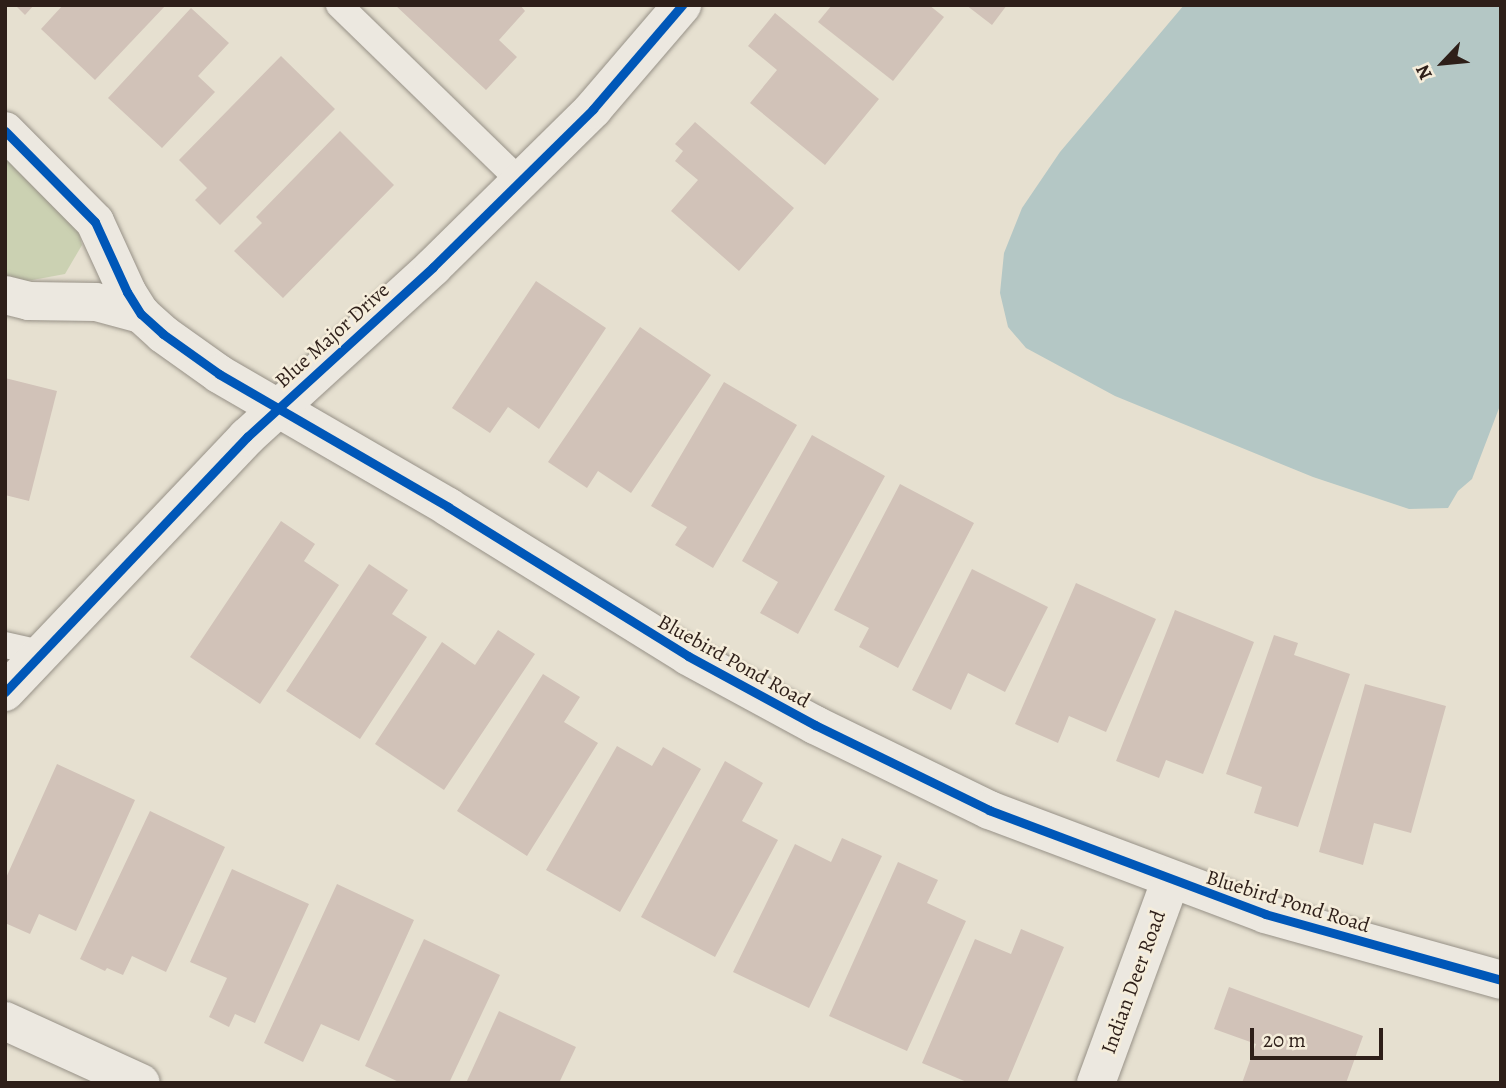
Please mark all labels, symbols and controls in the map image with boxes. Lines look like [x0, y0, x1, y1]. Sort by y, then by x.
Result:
north arrow [1408, 28, 1478, 98]
text: N [1409, 60, 1439, 84]
street label: Blue Major Drive [270, 277, 394, 393]
street label: Bluebird Pond Road [654, 609, 814, 713]
street label: Bluebird Pond Road [1203, 864, 1373, 938]
street label: Indian Deer Road [1095, 907, 1171, 1057]
scale bar [1254, 1014, 1387, 1058]
text: 20 m [1263, 1026, 1306, 1054]

